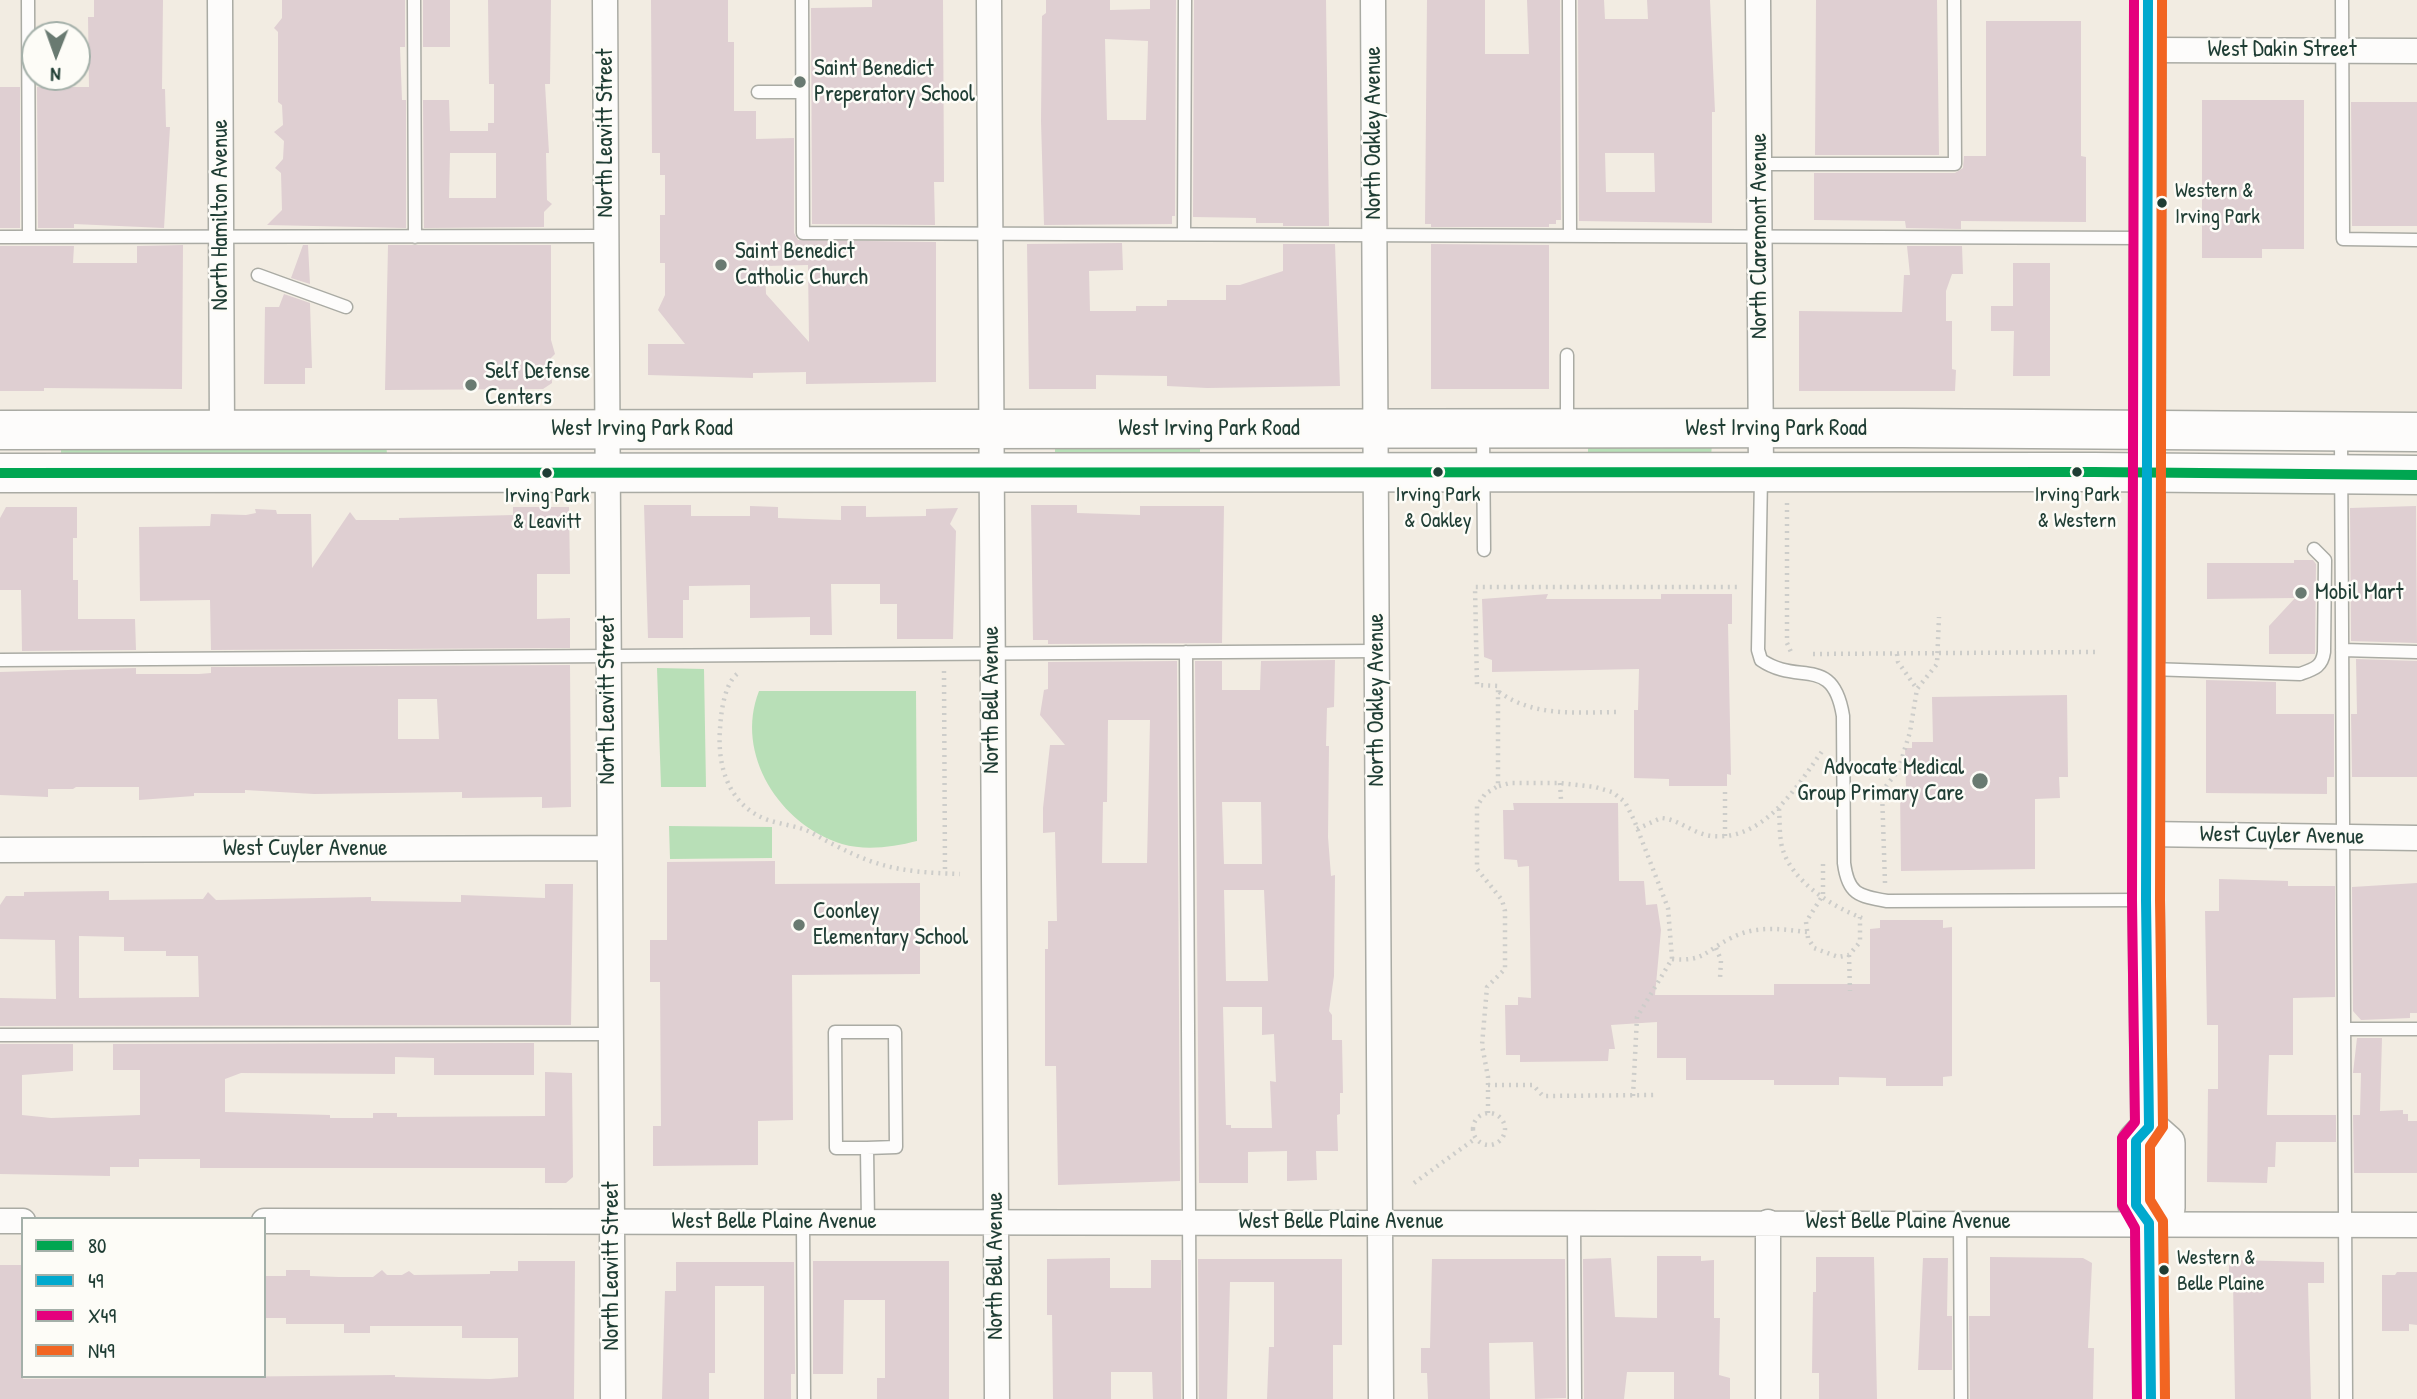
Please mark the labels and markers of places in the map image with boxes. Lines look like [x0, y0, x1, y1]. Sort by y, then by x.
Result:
place label: Saint Benedict Preperatory School [814, 55, 975, 109]
marker: Saint Benedict Preperatory School [792, 74, 808, 90]
place label: Western & Irving Park [2175, 178, 2260, 228]
marker: Western & Irving Park [2155, 196, 2169, 210]
place label: Saint Benedict Catholic Church [735, 238, 868, 292]
marker: Saint Benedict Catholic Church [713, 257, 729, 273]
place label: Self Defense Centers [485, 358, 590, 412]
marker: Self Defense Centers [463, 377, 479, 393]
marker: Irving Park & Oakley [1431, 465, 1445, 479]
marker: Irving Park & Western [2070, 465, 2084, 479]
marker: Irving Park & Leavitt [540, 466, 554, 480]
place label: Irving Park & Oakley [1396, 482, 1480, 532]
place label: Irving Park & Western [2035, 482, 2119, 532]
place label: Irving Park & Leavitt [505, 483, 589, 533]
place label: Mobil Mart [2315, 579, 2403, 607]
marker: Mobil Mart [2293, 585, 2309, 601]
place label: Advocate Medical Group Primary Care [1797, 754, 1964, 808]
marker: Advocate Medical Group Primary Care [1970, 771, 1990, 791]
place label: Coonley Elementary School [813, 898, 968, 952]
marker: Coonley Elementary School [791, 917, 807, 933]
place label: Western & Belle Plaine [2177, 1245, 2265, 1295]
marker: Western & Belle Plaine [2157, 1263, 2171, 1277]

